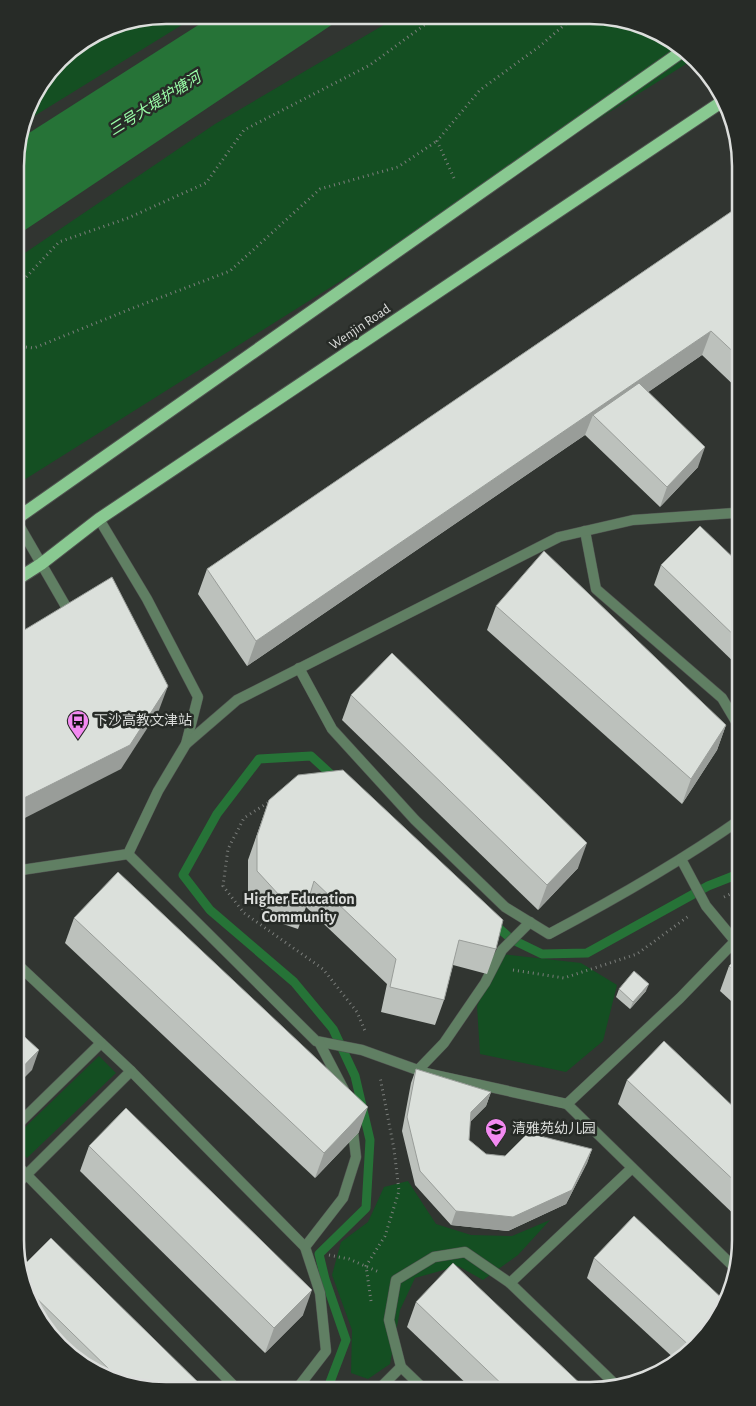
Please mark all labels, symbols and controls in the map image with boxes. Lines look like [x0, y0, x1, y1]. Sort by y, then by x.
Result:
water label: 三号大堤护塘河 [106, 67, 206, 138]
street label: Wenjin Road [327, 302, 393, 352]
bus stop icon: 下沙高教文津站 [66, 709, 90, 740]
place label: 下沙高教文津站 [94, 713, 192, 728]
district label: Higher Education Community [243, 891, 355, 926]
school or university icon: 清雅苑幼儿园 [484, 1117, 508, 1148]
place label: 清雅苑幼儿园 [512, 1121, 596, 1136]

